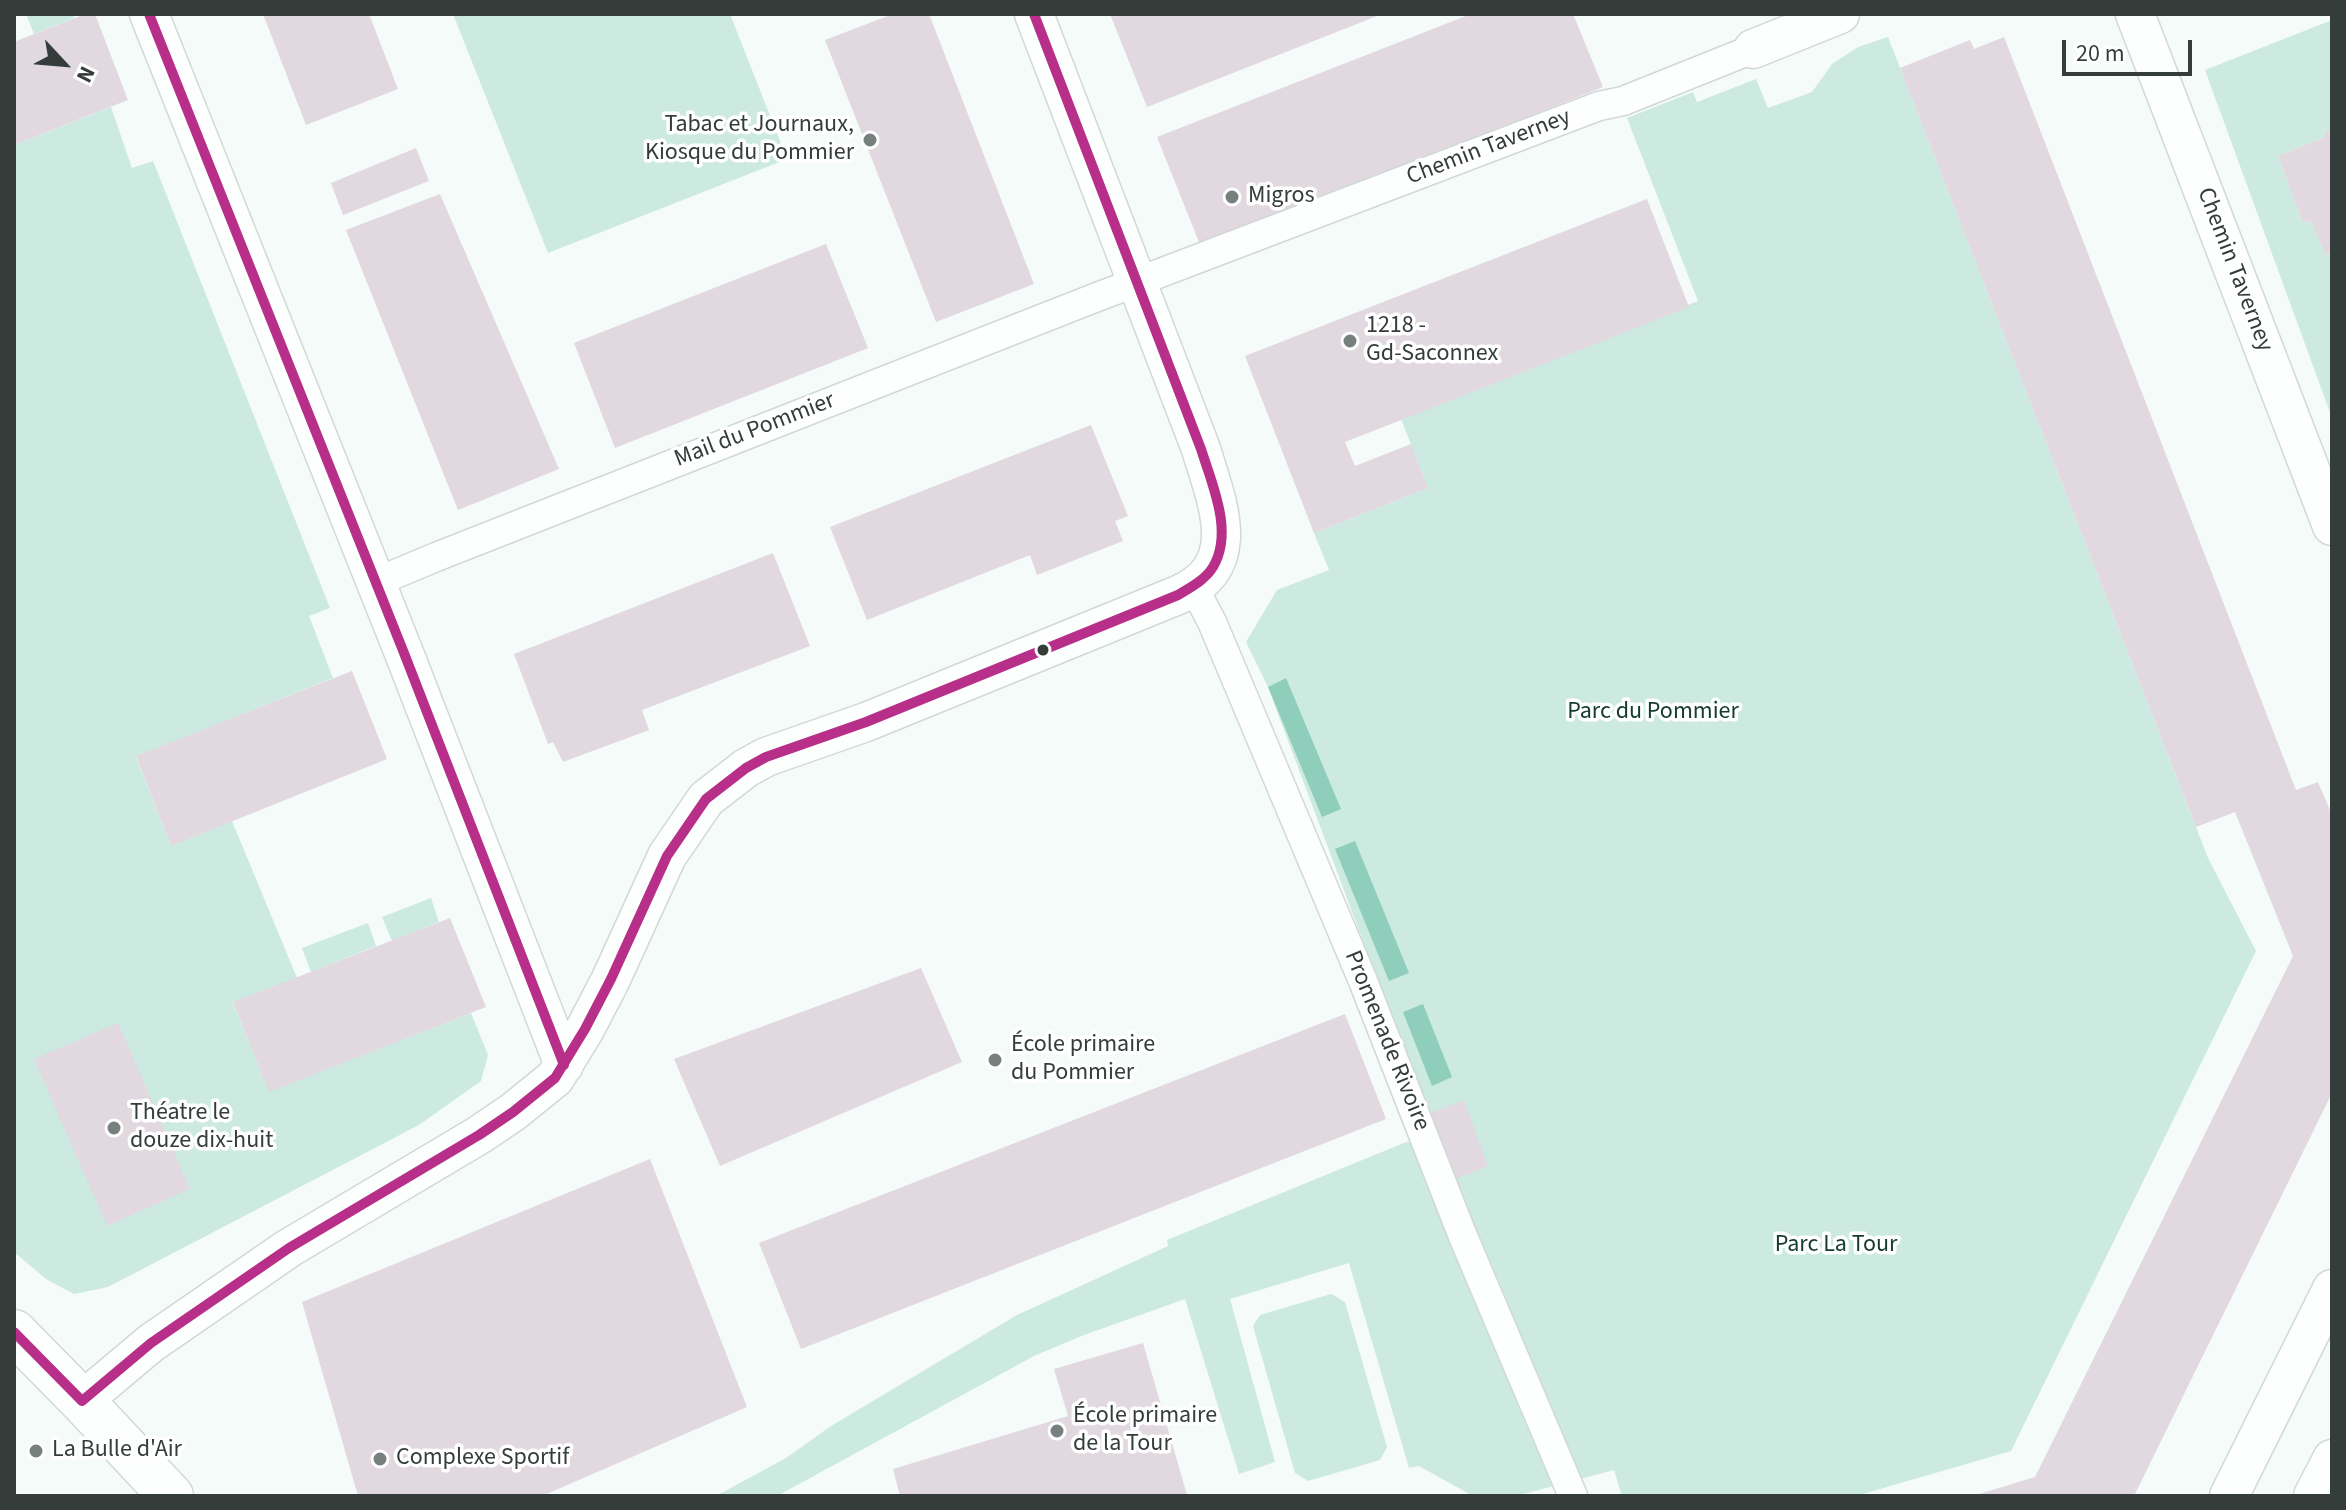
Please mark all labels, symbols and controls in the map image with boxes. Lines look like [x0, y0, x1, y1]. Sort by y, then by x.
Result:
north arrow [24, 24, 104, 104]
scale bar [2066, 24, 2196, 74]
text: 20 m [2076, 36, 2125, 71]
text: N [68, 61, 103, 88]
street label: Chemin Taverney [1403, 103, 1575, 193]
place label: Tabac et Journaux, Kiosque du Pommier [645, 112, 854, 168]
marker: Tabac et Journaux, Kiosque du Pommier [861, 131, 879, 149]
place label: Migros [1248, 183, 1315, 211]
street label: Chemin Taverney [2189, 184, 2279, 356]
marker: Migros [1223, 188, 1241, 206]
place label: 1218 - Gd-Saconnex [1366, 313, 1498, 369]
marker: 1218 - Gd-Saconnex [1341, 332, 1359, 350]
street label: Mail du Pommier [671, 387, 839, 475]
unlabelled marker [1035, 642, 1051, 658]
park label: Parc du Pommier [1567, 699, 1739, 727]
street label: Promenade Rivoire [1337, 947, 1435, 1135]
place label: École primaire du Pommier [1011, 1032, 1155, 1088]
marker: École primaire du Pommier [986, 1051, 1004, 1069]
place label: Théatre le douze dix-huit [130, 1100, 273, 1156]
marker: Théatre le douze dix-huit [105, 1119, 123, 1137]
park label: Parc La Tour [1775, 1232, 1897, 1260]
place label: École primaire de la Tour [1073, 1403, 1217, 1459]
marker: École primaire de la Tour [1048, 1422, 1066, 1440]
place label: La Bulle d'Air [52, 1437, 182, 1465]
marker: La Bulle d'Air [27, 1442, 45, 1460]
place label: Complexe Sportif [396, 1445, 569, 1473]
marker: Complexe Sportif [371, 1450, 389, 1468]

